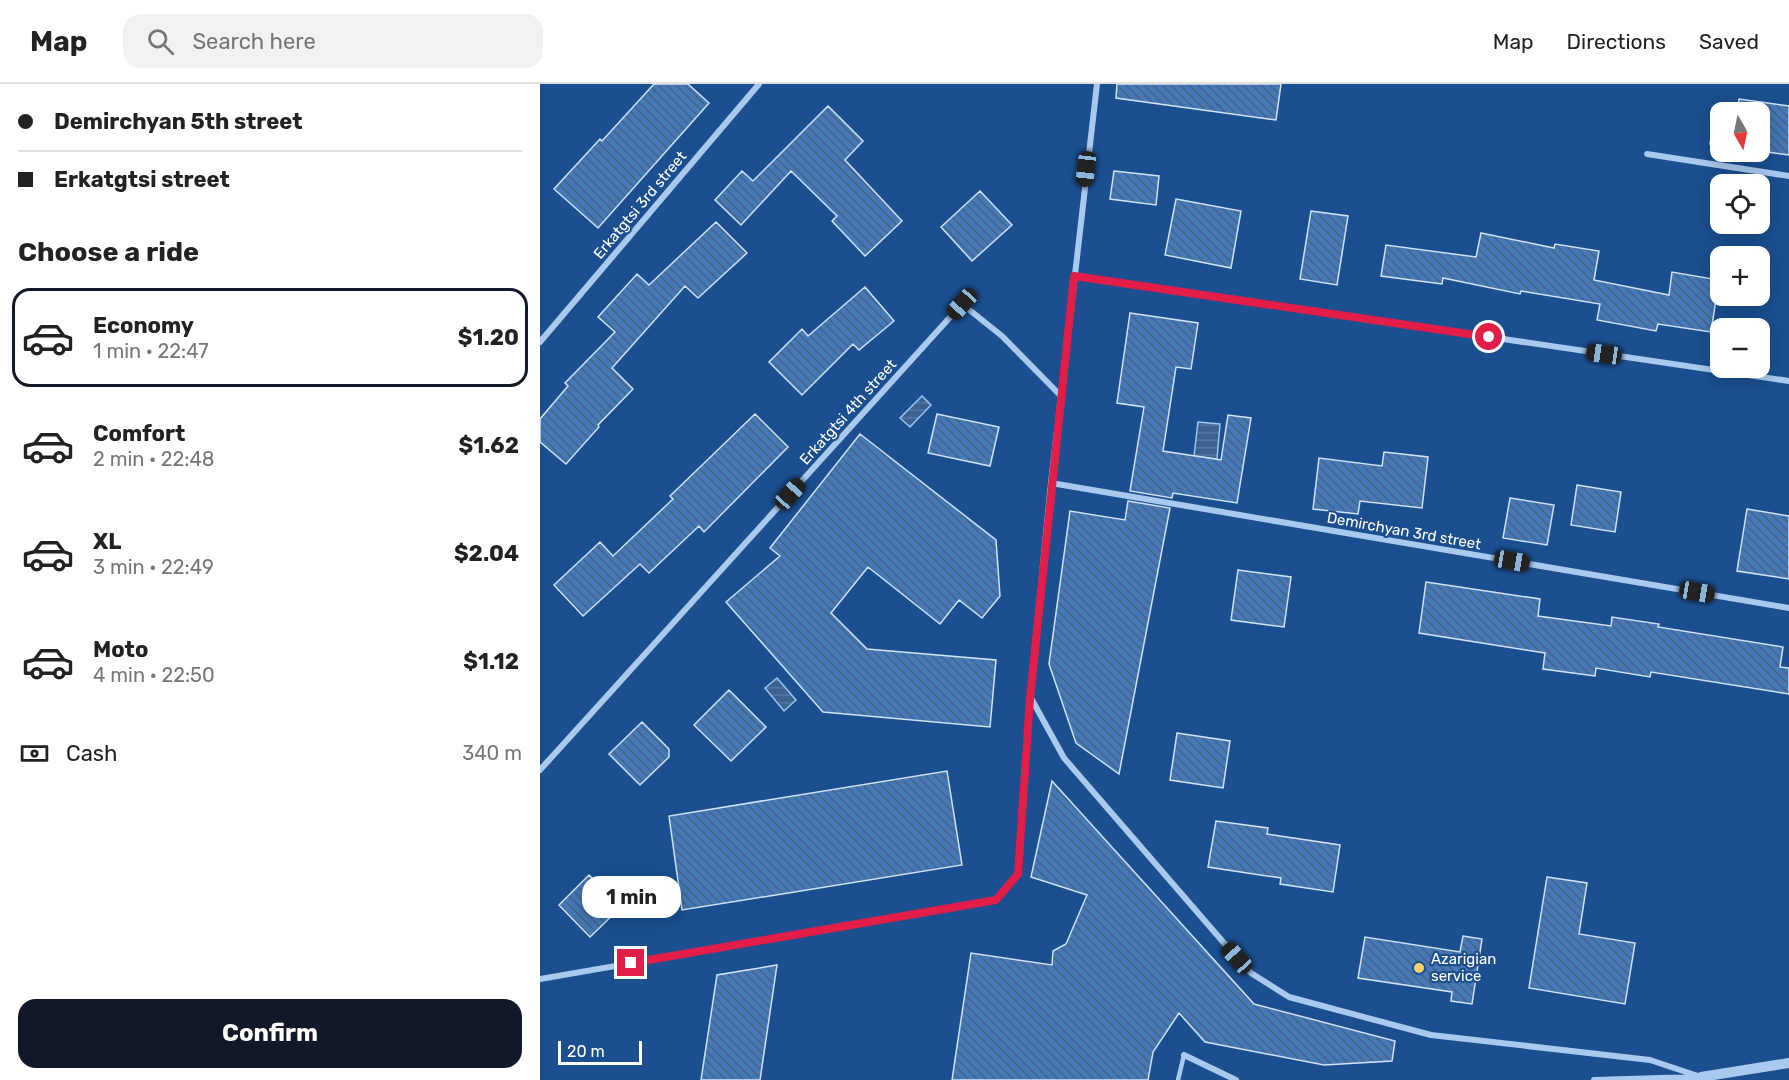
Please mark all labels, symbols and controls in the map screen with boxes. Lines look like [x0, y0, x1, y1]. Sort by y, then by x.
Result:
search box [123, 14, 543, 68]
text: Map [30, 25, 87, 58]
icon: search [144, 25, 177, 58]
text: Search here [192, 28, 316, 55]
text: Map [1493, 29, 1534, 54]
text: Directions [1567, 29, 1666, 54]
text: Saved [1699, 29, 1759, 54]
north arrow [1710, 102, 1770, 162]
map controls [1710, 102, 1770, 378]
text: Demirchyan 5th street [54, 108, 303, 135]
street label: Erkatgtsi 3rd street [590, 147, 690, 263]
car [1075, 150, 1097, 188]
text: Erkatgtsi street [54, 166, 230, 193]
button: locate [1710, 174, 1770, 234]
text: Choose a ride [18, 236, 199, 268]
button: + [1710, 246, 1770, 306]
car [943, 285, 981, 323]
icon: car [21, 311, 75, 365]
text: Economy [93, 312, 194, 339]
button: − [1710, 318, 1770, 378]
route start [1475, 323, 1502, 350]
text: $1.20 [458, 324, 519, 351]
text: 1 min · 22:47 [93, 339, 209, 363]
car [1585, 343, 1623, 365]
street label: Erkatgtsi 4th street [796, 355, 900, 469]
icon: car [21, 419, 75, 473]
text: Comfort [93, 420, 185, 447]
text: $1.62 [459, 432, 519, 459]
text: 2 min · 22:48 [93, 447, 215, 471]
car [771, 475, 809, 513]
street label: Demirchyan 3rd street [1325, 509, 1483, 553]
icon: car [21, 527, 75, 581]
text: XL [93, 528, 121, 555]
text: $2.04 [454, 540, 519, 567]
car [1493, 549, 1531, 573]
text: 3 min · 22:49 [93, 555, 214, 579]
car [1678, 580, 1716, 604]
icon: car [21, 635, 75, 689]
text: Moto [93, 636, 148, 663]
text: $1.12 [463, 648, 519, 675]
text: 4 min · 22:50 [93, 663, 215, 687]
icon: cash [18, 737, 51, 770]
text: Cash [66, 740, 117, 767]
text: 340 m [462, 741, 522, 765]
callout: 1 min [582, 876, 680, 918]
text: 1 min [606, 885, 657, 909]
car [1218, 939, 1256, 977]
route end [617, 949, 644, 976]
place label: Azarigian service [1431, 950, 1496, 985]
marker: Azarigian service [1412, 961, 1426, 975]
button: Confirm [18, 999, 522, 1068]
scale bar [558, 1038, 642, 1066]
text: 20 m [567, 1042, 605, 1061]

